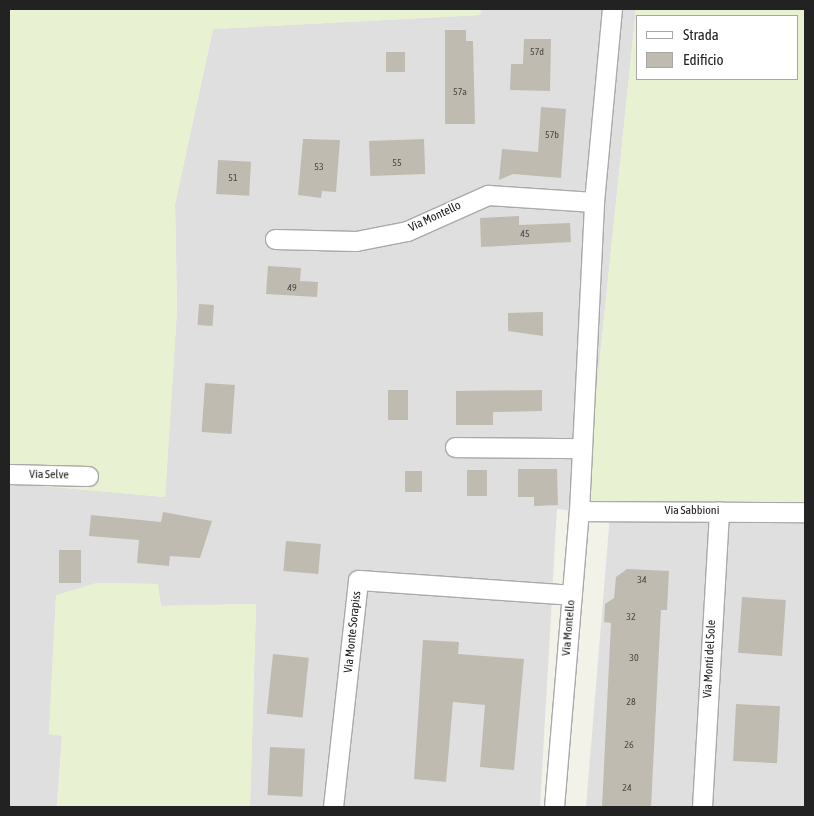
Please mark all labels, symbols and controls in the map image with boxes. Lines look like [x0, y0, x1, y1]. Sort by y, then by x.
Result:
legend [636, 15, 799, 80]
text: Strada [683, 26, 719, 43]
house number: 57d [530, 46, 544, 58]
text: Edificio [683, 51, 724, 68]
house number: 57a [453, 86, 467, 98]
house number: 57b [545, 129, 559, 141]
house number: 55 [392, 157, 402, 169]
house number: 53 [314, 161, 324, 173]
house number: 51 [228, 172, 238, 184]
street label: Via Montello [407, 199, 463, 235]
house number: 45 [520, 228, 530, 240]
house number: 49 [287, 282, 297, 294]
street label: Via Selve [29, 467, 69, 483]
street label: Via Sabbioni [665, 504, 719, 518]
house number: 34 [637, 574, 647, 586]
street label: Via Monte Sorapiss [342, 590, 364, 674]
street label: Via Montello [559, 599, 579, 657]
house number: 32 [626, 611, 636, 623]
street label: Via Monti del Sole [701, 619, 719, 699]
house number: 30 [629, 652, 639, 664]
house number: 28 [626, 696, 636, 708]
house number: 26 [624, 739, 634, 751]
house number: 24 [622, 782, 632, 794]

